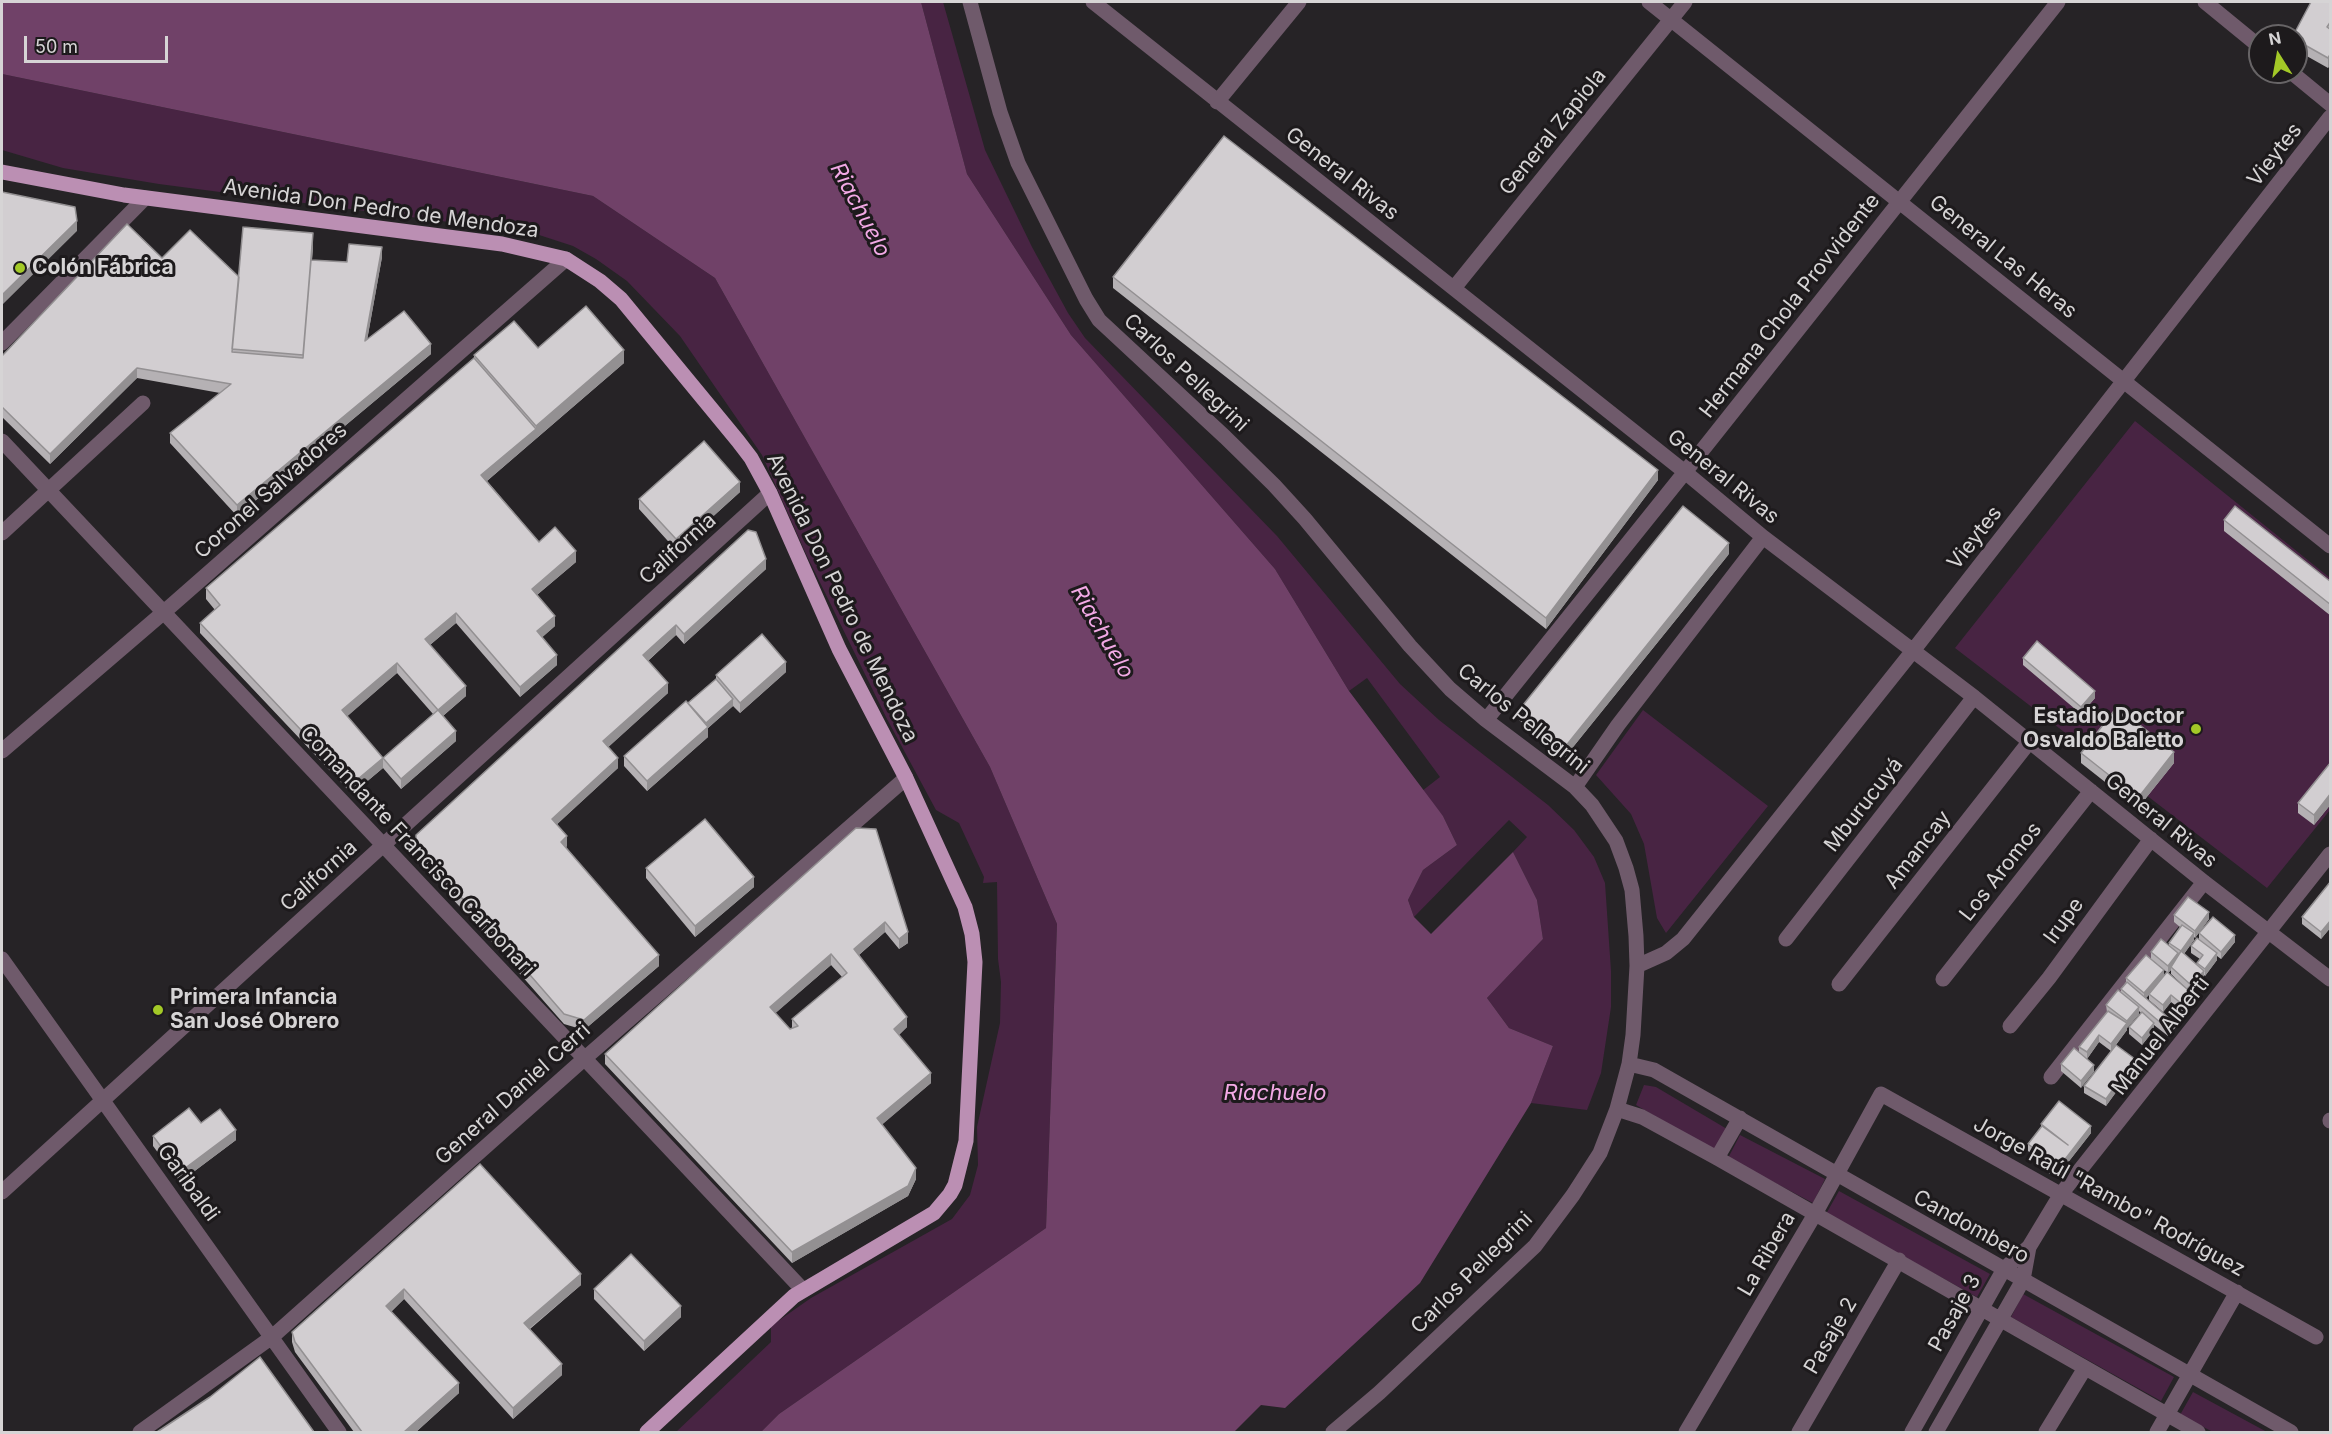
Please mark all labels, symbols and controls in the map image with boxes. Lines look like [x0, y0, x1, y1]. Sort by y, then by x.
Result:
scale bar [27, 24, 171, 62]
north arrow [2248, 24, 2308, 84]
text: N [2267, 27, 2283, 49]
text: 50 m [35, 36, 78, 57]
street label: General Zapiola [1494, 64, 1612, 200]
street label: Vieytes [2242, 118, 2308, 192]
street label: General Rivas [1280, 122, 1404, 226]
water label: Riachuelo [824, 158, 896, 262]
street label: Avenida Don Pedro de Mendoza [222, 174, 540, 244]
street label: Hermana Chola Provvidente [1695, 189, 1885, 423]
street label: General Las Heras [1924, 190, 2082, 324]
place label: Colón Fábrica [32, 255, 174, 281]
marker: Colón Fábrica [13, 261, 27, 275]
street label: Carlos Pellegrini [1118, 309, 1254, 437]
street label: Coronel Salvadores [190, 418, 352, 564]
street label: General Rivas [1662, 424, 1784, 530]
street label: Avenida Don Pedro de Mendoza [761, 449, 923, 747]
street label: Vieytes [1942, 501, 2008, 575]
street label: California [634, 508, 722, 590]
water label: Riachuelo [1065, 581, 1139, 683]
street label: Carlos Pellegrini [1452, 658, 1594, 780]
place label: Estadio Doctor Osvaldo Baletto [2023, 704, 2184, 754]
street label: Comandante Francisco Carbonari [294, 721, 540, 981]
marker: Estadio Doctor Osvaldo Baletto [2189, 722, 2203, 736]
street label: Mburucuyá [1819, 753, 1909, 857]
street label: General Rivas [2100, 768, 2222, 874]
street label: Amancay [1880, 806, 1956, 894]
street label: Los Aromos [1955, 818, 2047, 926]
street label: California [275, 835, 363, 917]
street label: Irupe [2039, 893, 2089, 949]
street label: Manuel Alberti [2107, 972, 2215, 1100]
place label: Primera Infancia San José Obrero [170, 985, 339, 1035]
marker: Primera Infancia San José Obrero [151, 1003, 165, 1017]
street label: General Daniel Cerri [430, 1018, 596, 1170]
water label: Riachuelo [1224, 1080, 1326, 1106]
street label: Jorge Raúl "Rambo" Rodríguez [1969, 1112, 2249, 1282]
street label: Garibaldi [152, 1140, 224, 1226]
street label: Candombero [1909, 1185, 2033, 1269]
street label: Carlos Pellegrini [1406, 1207, 1538, 1339]
street label: La Ribera [1733, 1207, 1801, 1301]
street label: Pasaje 3 [1924, 1270, 1986, 1356]
street label: Pasaje 2 [1799, 1293, 1863, 1379]

